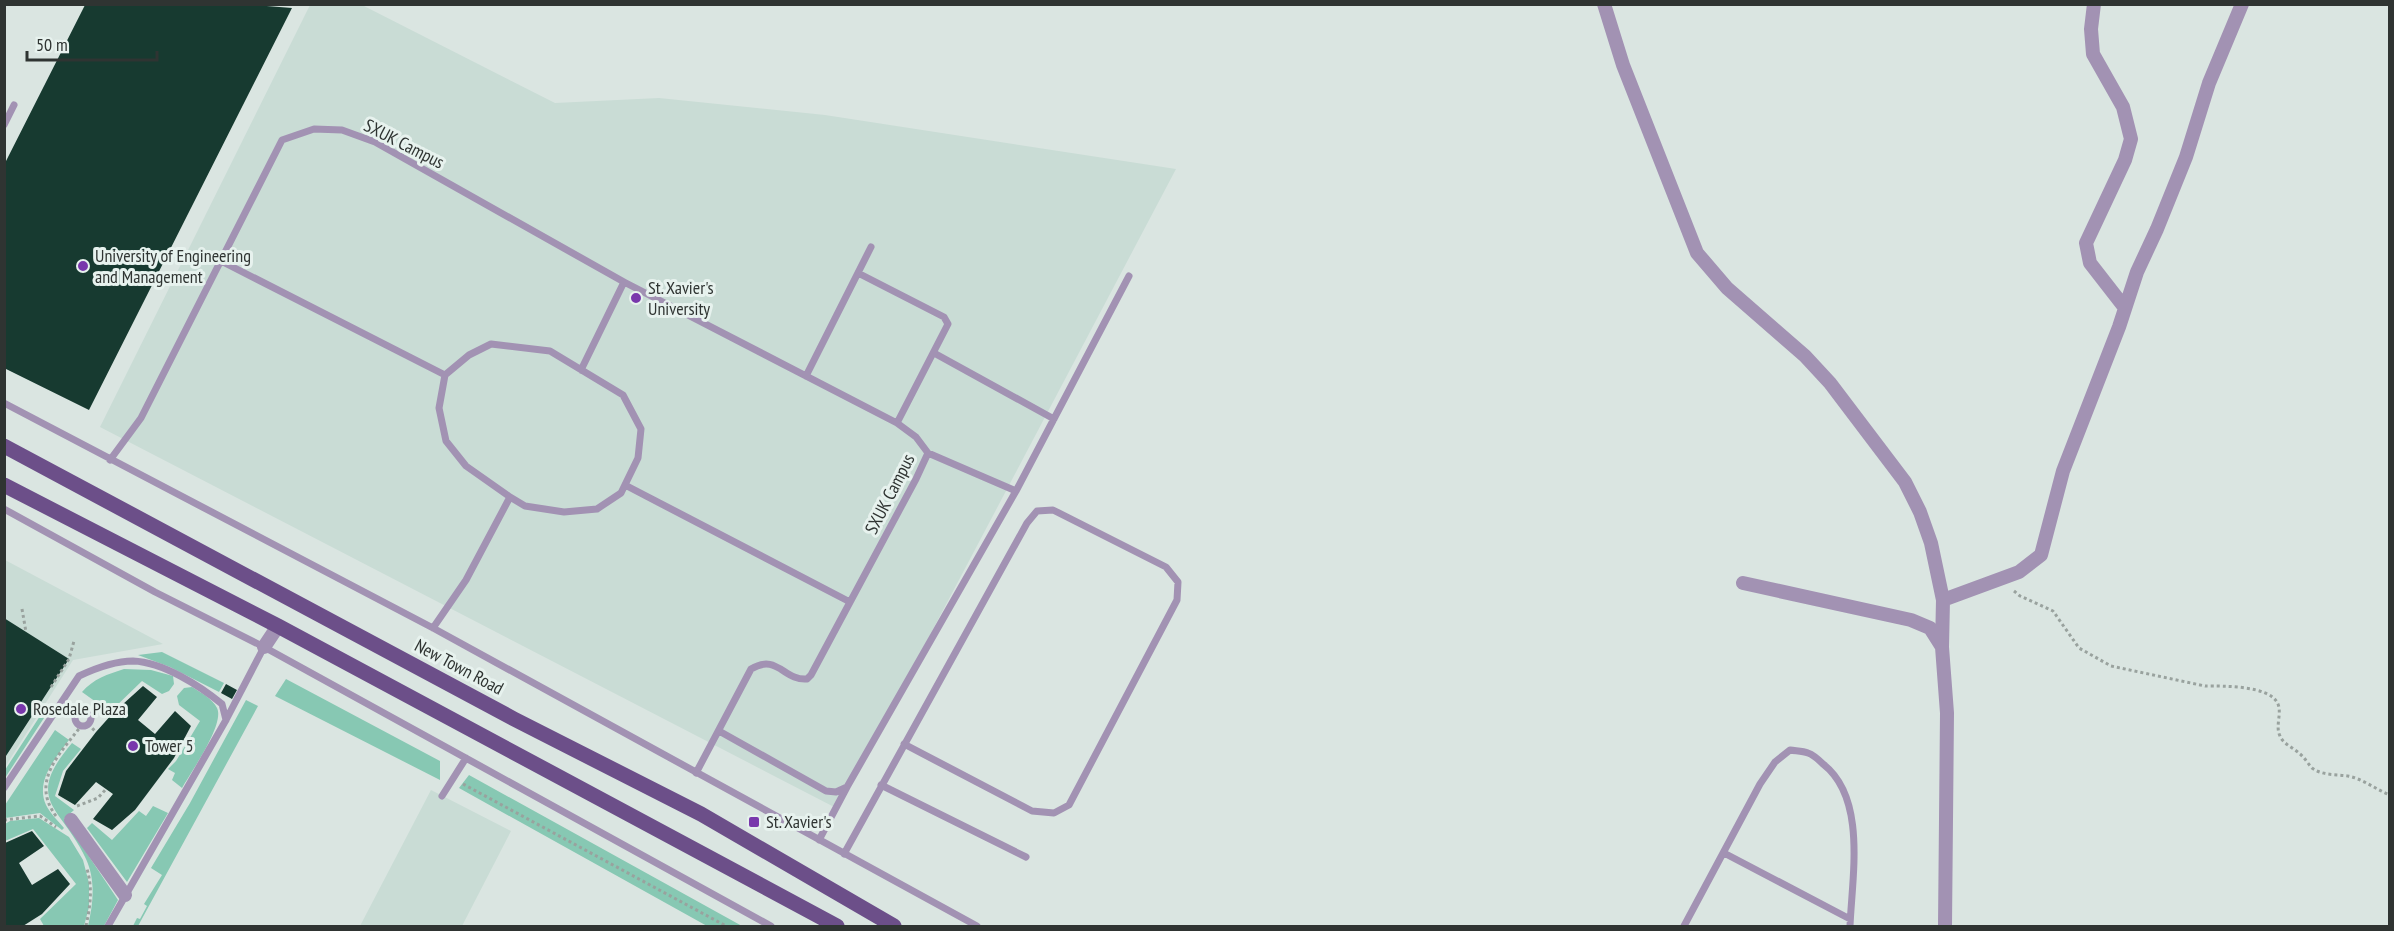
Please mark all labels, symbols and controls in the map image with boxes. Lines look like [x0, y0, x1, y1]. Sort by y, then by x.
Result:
scale bar [27, 24, 158, 62]
text: 50 m [36, 33, 68, 56]
street label: SXUK Campus [360, 114, 448, 174]
place label: University of Engineering and Management [95, 244, 251, 288]
marker: University of Engineering and Management [76, 259, 90, 273]
place label: St. Xavier's University [648, 276, 714, 320]
marker: St. Xavier's University [629, 291, 643, 305]
street label: SXUK Campus [860, 450, 920, 538]
street label: New Town Road [411, 634, 508, 700]
place label: Rosedale Plaza [33, 697, 126, 720]
marker: Rosedale Plaza [14, 702, 28, 716]
place label: Tower 5 [145, 734, 194, 757]
marker: Tower 5 [126, 739, 140, 753]
place label: St. Xavier's [766, 810, 832, 833]
marker: St. Xavier's [747, 815, 761, 829]

